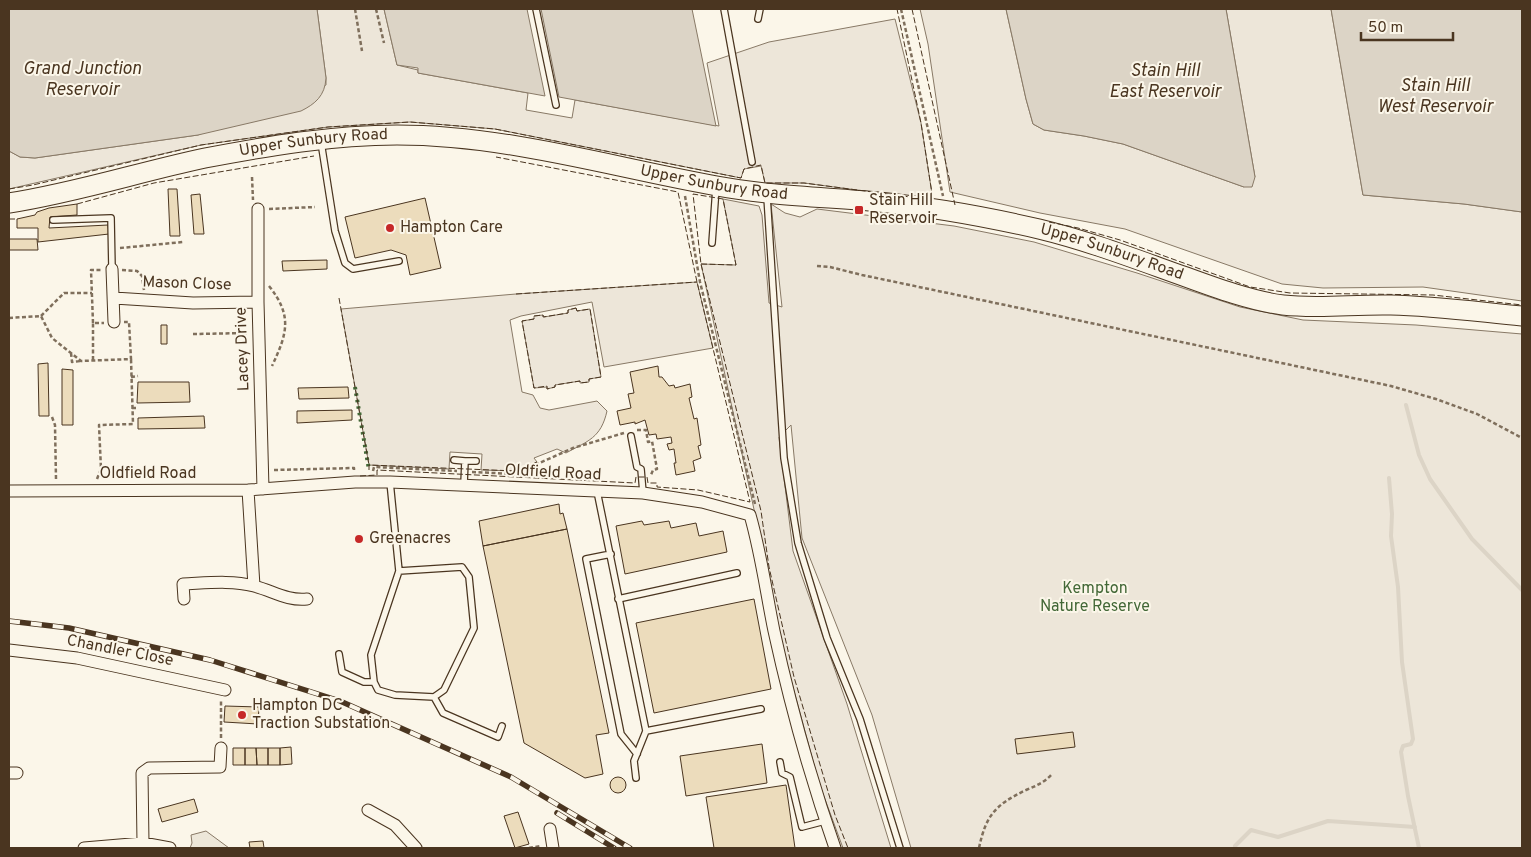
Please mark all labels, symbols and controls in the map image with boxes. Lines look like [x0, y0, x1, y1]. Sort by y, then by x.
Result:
scale bar [1361, 10, 1454, 42]
text: 50 m [1368, 19, 1403, 38]
water label: Grand Junction Reservoir [23, 58, 141, 102]
water label: Stain Hill East Reservoir [1109, 60, 1223, 104]
water label: Stain Hill West Reservoir [1377, 75, 1495, 119]
street label: Upper Sunbury Road [238, 125, 388, 161]
street label: Upper Sunbury Road [638, 161, 789, 205]
place label: Stain Hill Reservoir [869, 191, 938, 229]
marker: Stain Hill Reservoir [853, 204, 865, 216]
place label: Hampton Care [400, 218, 503, 238]
street label: Upper Sunbury Road [1038, 220, 1186, 285]
marker: Hampton Care [384, 222, 396, 234]
street label: Mason Close [142, 272, 232, 296]
street label: Lacey Drive [232, 307, 254, 391]
street label: Oldfield Road [504, 460, 602, 486]
street label: Oldfield Road [100, 464, 196, 484]
place label: Greenacres [369, 529, 451, 549]
marker: Greenacres [353, 533, 365, 545]
park label: Kempton Nature Reserve [1040, 579, 1150, 617]
street label: Chandler Close [65, 631, 175, 671]
place label: Hampton DC Traction Substation [252, 696, 390, 734]
marker: Hampton DC Traction Substation [236, 709, 248, 721]

